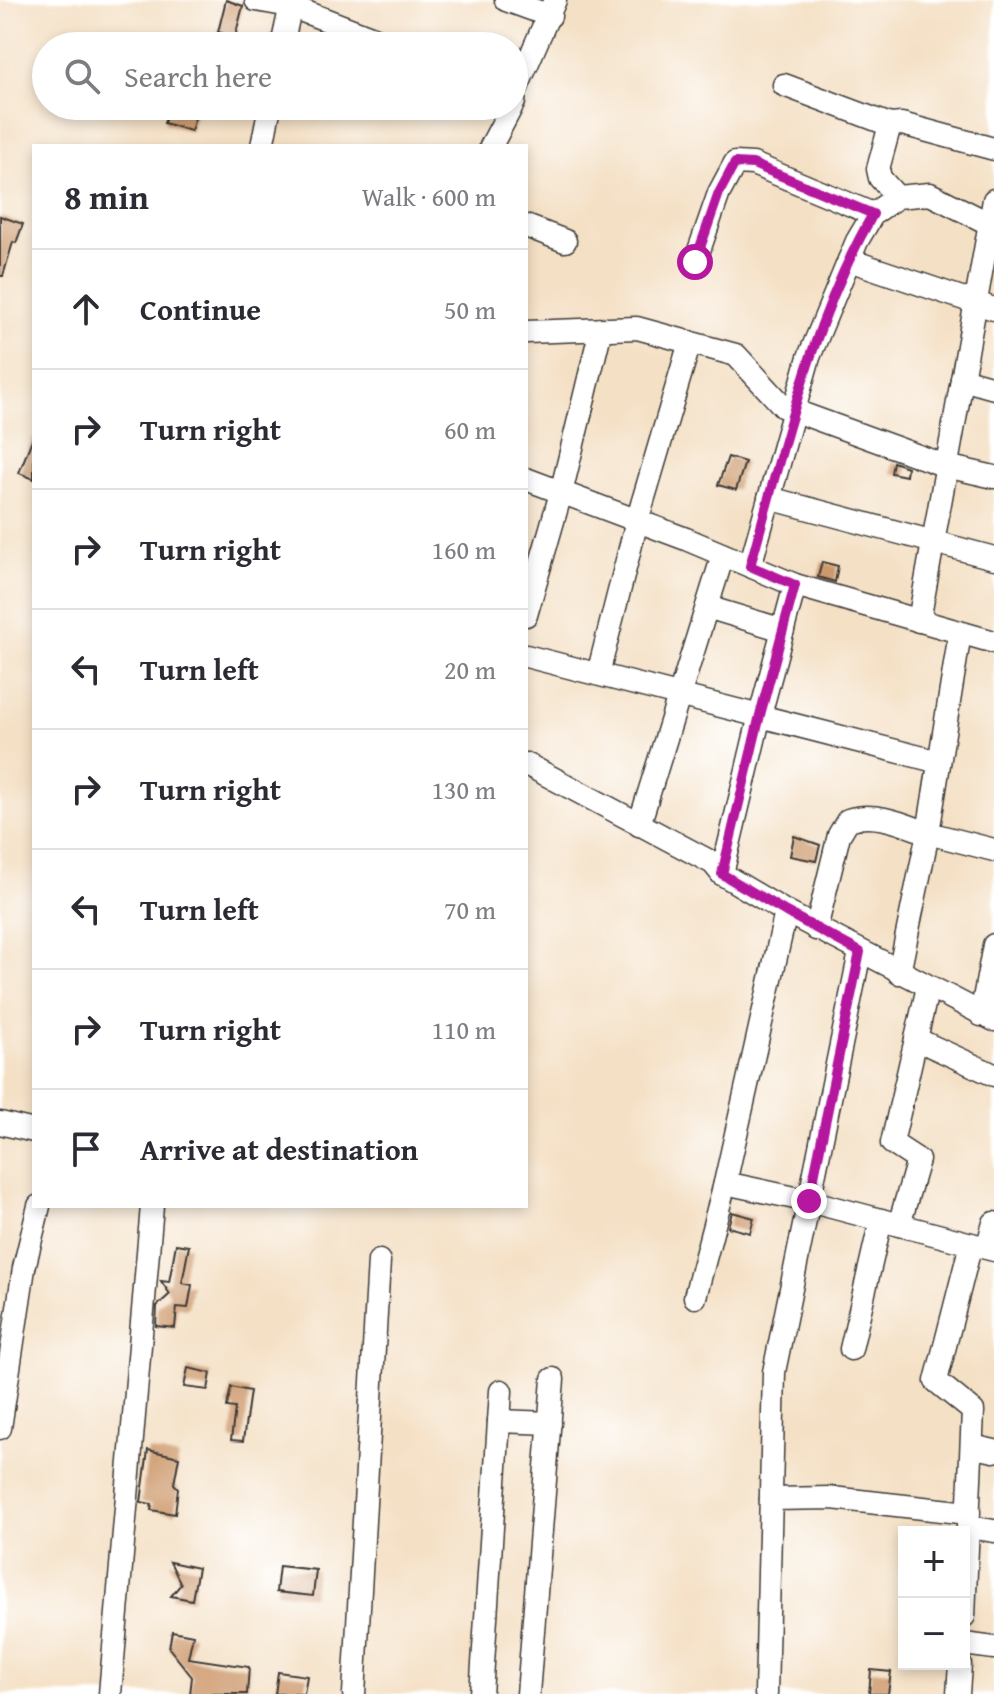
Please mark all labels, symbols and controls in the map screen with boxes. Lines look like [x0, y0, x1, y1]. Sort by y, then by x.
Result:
search box [32, 32, 528, 120]
icon: search [60, 54, 104, 98]
text: Search here [124, 54, 272, 98]
text: 8 min [64, 172, 149, 221]
text: Walk · 600 m [362, 177, 496, 216]
route start [677, 244, 713, 280]
icon: ahead [64, 287, 108, 331]
text: Continue [140, 287, 261, 331]
text: 50 m [444, 290, 496, 329]
icon: right [64, 407, 108, 451]
text: Turn right [140, 407, 281, 451]
text: 60 m [444, 410, 496, 449]
icon: right [64, 527, 108, 571]
text: Turn right [140, 527, 281, 571]
text: 160 m [431, 530, 496, 569]
icon: left [64, 647, 108, 691]
text: Turn left [140, 647, 259, 691]
text: 20 m [444, 650, 496, 689]
icon: right [64, 767, 108, 811]
text: Turn right [140, 767, 281, 811]
text: 130 m [431, 770, 496, 809]
icon: left [64, 887, 108, 931]
text: Turn left [140, 887, 259, 931]
text: 70 m [444, 890, 496, 929]
icon: right [64, 1007, 108, 1051]
text: Turn right [140, 1007, 281, 1051]
text: 110 m [431, 1010, 496, 1049]
icon: arrive [64, 1127, 108, 1171]
text: Arrive at destination [140, 1127, 418, 1171]
route end [791, 1183, 827, 1219]
map controls [898, 1526, 970, 1670]
button: + [898, 1526, 970, 1598]
button: − [898, 1598, 970, 1670]

